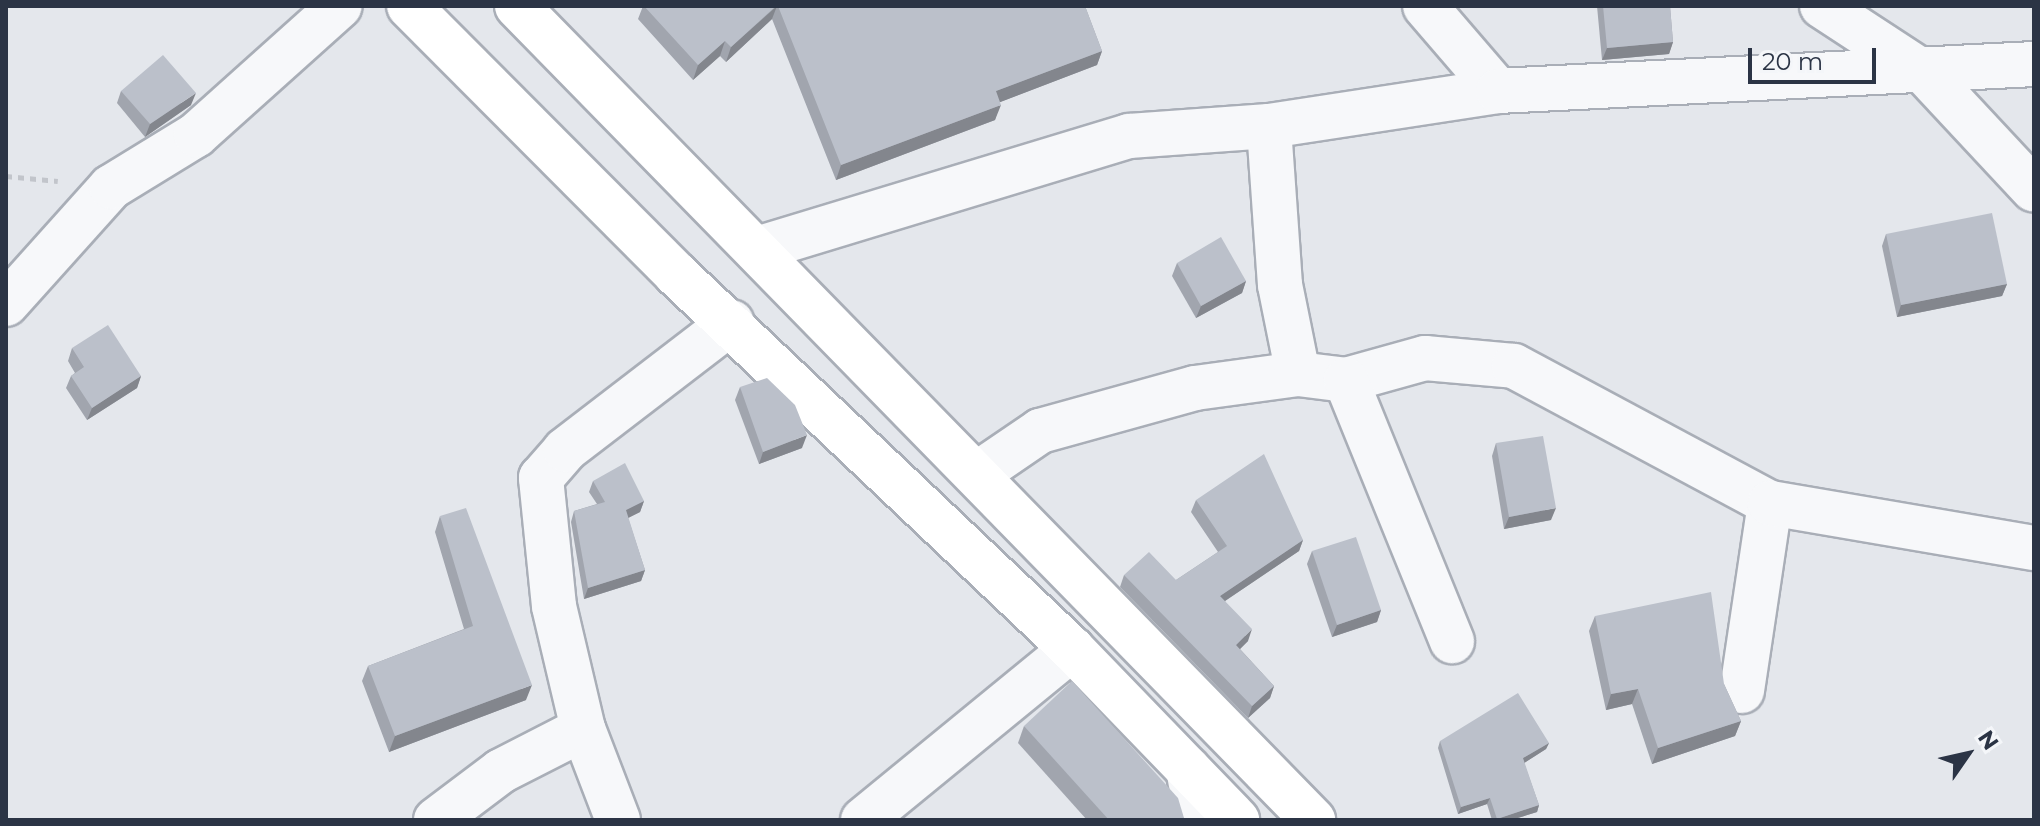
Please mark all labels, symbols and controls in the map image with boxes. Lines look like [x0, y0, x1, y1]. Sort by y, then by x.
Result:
scale bar [1752, 32, 1880, 82]
text: 20 m [1762, 47, 1823, 76]
north arrow [1928, 714, 2008, 794]
text: N [1972, 725, 2004, 755]

